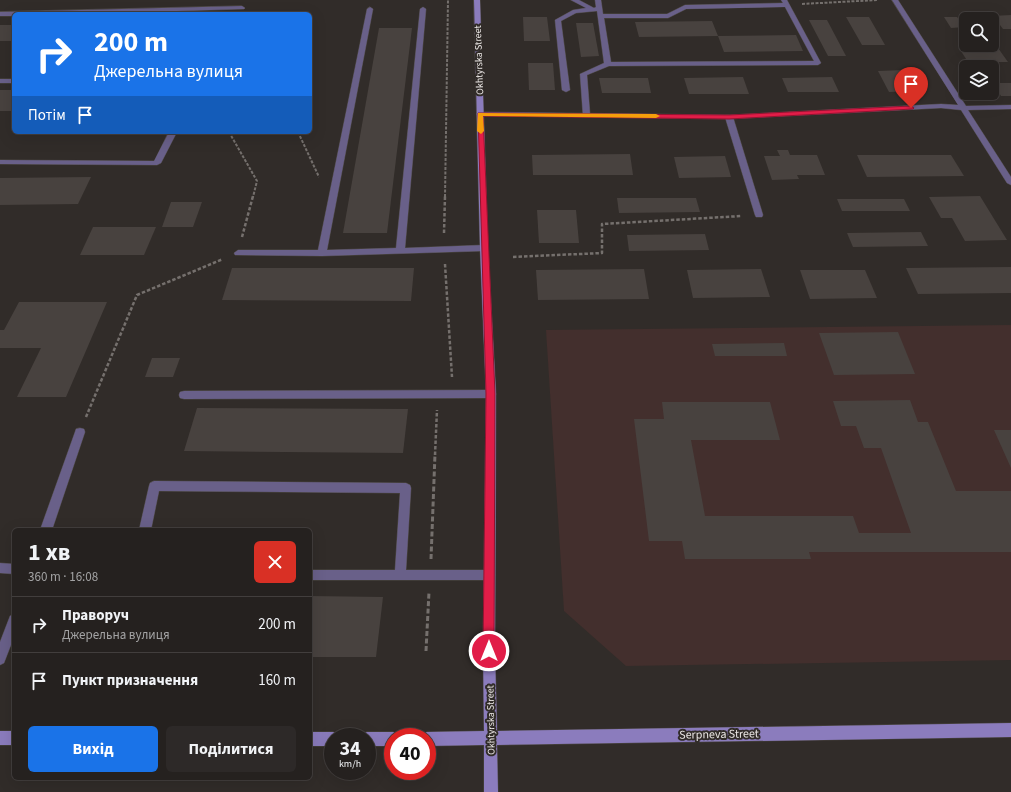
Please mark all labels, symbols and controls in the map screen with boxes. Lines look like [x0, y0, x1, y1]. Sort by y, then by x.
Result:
map controls [959, 12, 999, 100]
button: search [959, 12, 999, 52]
text: 200 m [94, 22, 168, 62]
street label: Okhtyrska Street [471, 24, 487, 95]
icon: right [28, 28, 80, 80]
text: Джерельна вулиця [94, 59, 243, 84]
button: layers [959, 60, 999, 100]
pin [894, 67, 928, 108]
icon: arrive [900, 73, 922, 95]
icon: arrive [74, 104, 96, 126]
text: Потім [28, 105, 66, 126]
text: 1 хв [28, 535, 70, 570]
button: close [254, 541, 296, 583]
text: 360 m · 16:08 [28, 568, 98, 586]
text: Праворуч [62, 605, 129, 626]
icon: right [28, 614, 50, 636]
text: 200 m [258, 614, 296, 635]
text: Джерельна вулиця [62, 626, 170, 644]
position arrow [468, 630, 510, 672]
icon: arrive [28, 670, 50, 692]
text: Пункт призначення [62, 670, 198, 691]
text: 160 m [258, 670, 296, 691]
street label: Okhtyrska Street [483, 684, 499, 755]
street label: Serpneva Street [679, 725, 759, 744]
button: Вихід [28, 726, 158, 772]
button: Поділитися [166, 726, 296, 772]
speed limit sign: 40 [384, 728, 436, 780]
text: 34 [339, 735, 361, 763]
text: km/h [339, 757, 361, 771]

